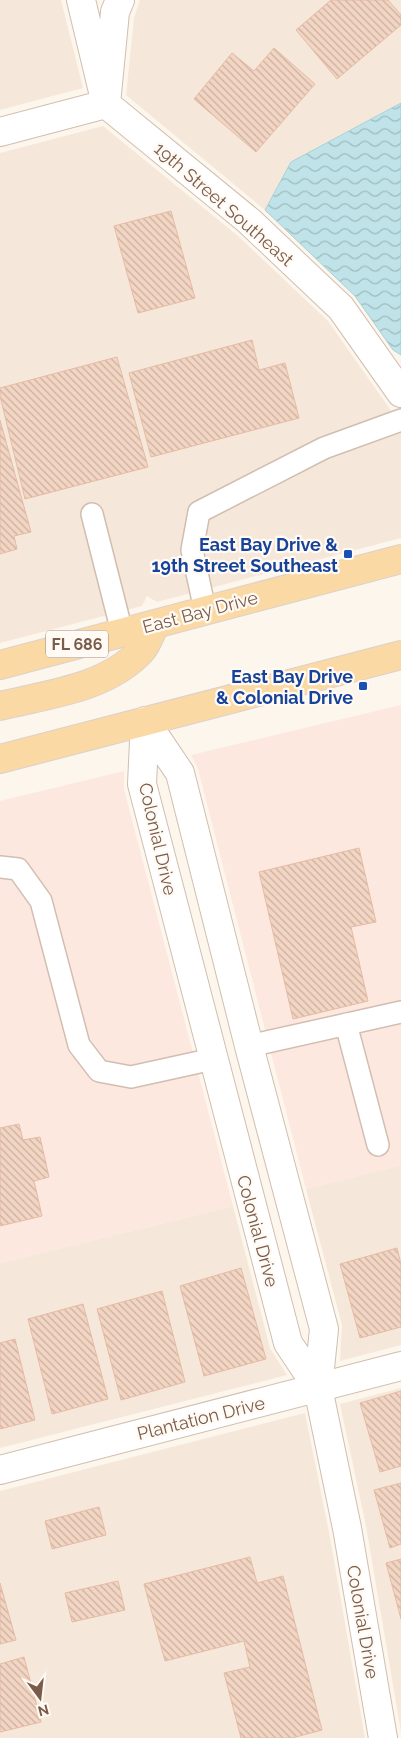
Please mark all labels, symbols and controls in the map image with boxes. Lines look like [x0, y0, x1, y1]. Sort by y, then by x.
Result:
street label: 19th Street Southeast [150, 138, 298, 270]
place label: East Bay Drive & 19th Street Southeast [151, 534, 338, 576]
marker: East Bay Drive & 19th Street Southeast [342, 548, 354, 560]
street label: East Bay Drive [140, 586, 260, 637]
road number: FL 686 [46, 630, 108, 658]
place label: East Bay Drive & Colonial Drive [216, 666, 353, 708]
marker: East Bay Drive & Colonial Drive [357, 680, 369, 692]
street label: Colonial Drive [135, 781, 181, 898]
street label: Colonial Drive [233, 1173, 283, 1290]
street label: Plantation Drive [135, 1392, 267, 1444]
street label: Colonial Drive [343, 1564, 383, 1681]
north arrow [15, 1673, 65, 1723]
text: N [36, 1701, 51, 1720]

